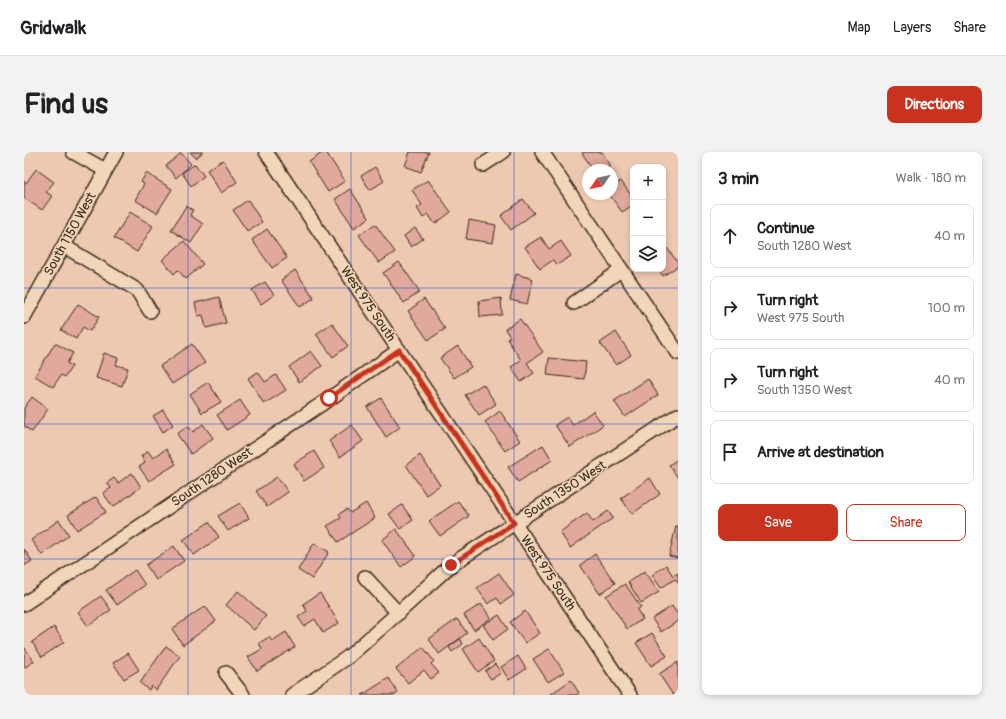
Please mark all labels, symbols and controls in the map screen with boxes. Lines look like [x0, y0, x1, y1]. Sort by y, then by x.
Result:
text: Gridwalk [20, 16, 86, 40]
text: Map [848, 19, 871, 36]
text: Layers [893, 19, 931, 36]
text: Share [953, 19, 986, 36]
button: Directions [887, 86, 982, 123]
text: Find us [24, 87, 108, 122]
north arrow [582, 164, 618, 200]
map controls [630, 164, 666, 272]
button: + [630, 164, 666, 200]
text: 3 min [718, 168, 759, 189]
text: Walk · 180 m [896, 170, 966, 186]
street label: South 1150 West [41, 189, 100, 278]
button: − [630, 200, 666, 236]
text: Continue [757, 219, 815, 238]
icon: ahead [719, 225, 741, 247]
text: 40 m [934, 228, 965, 244]
button: layers [630, 236, 666, 272]
text: South 1280 West [757, 238, 851, 254]
street label: West 975 South [337, 263, 399, 345]
text: Turn right [757, 291, 818, 310]
icon: right [719, 297, 741, 319]
text: 100 m [928, 300, 965, 316]
text: West 975 South [757, 310, 844, 326]
text: Turn right [757, 363, 818, 382]
icon: right [719, 369, 741, 391]
text: 40 m [934, 372, 965, 388]
text: South 1350 West [757, 382, 852, 398]
route start [320, 389, 338, 407]
icon: arrive [719, 441, 741, 463]
text: Arrive at destination [757, 443, 884, 462]
street label: South 1280 West [168, 444, 256, 510]
street label: South 1350 West [521, 457, 610, 523]
button: Save [718, 504, 838, 541]
button: Share [846, 504, 966, 541]
street label: West 975 South [517, 532, 579, 614]
route end [442, 556, 460, 574]

